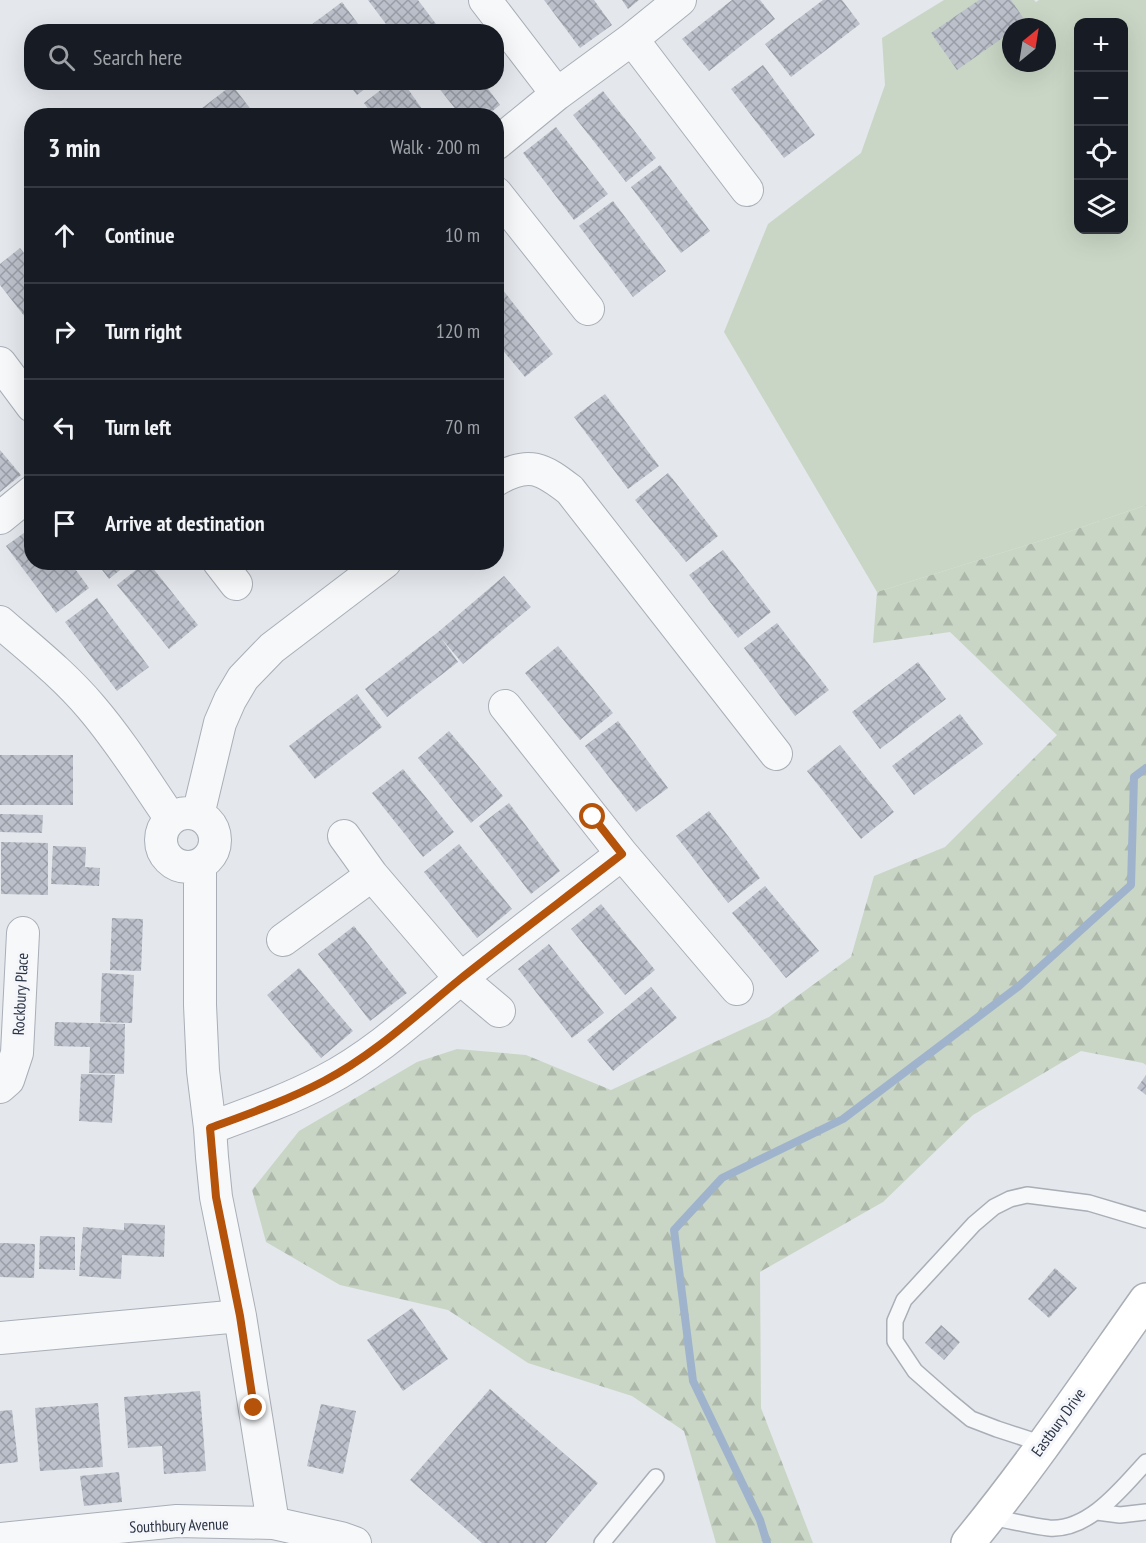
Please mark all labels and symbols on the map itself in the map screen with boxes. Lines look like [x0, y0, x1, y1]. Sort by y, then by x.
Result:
north arrow [1002, 18, 1056, 72]
route start [579, 803, 605, 829]
street label: Rockbury Place [8, 952, 32, 1036]
street label: Eastbury Drive [1027, 1384, 1089, 1460]
route end [240, 1394, 266, 1420]
street label: Southbury Avenue [129, 1513, 229, 1537]

